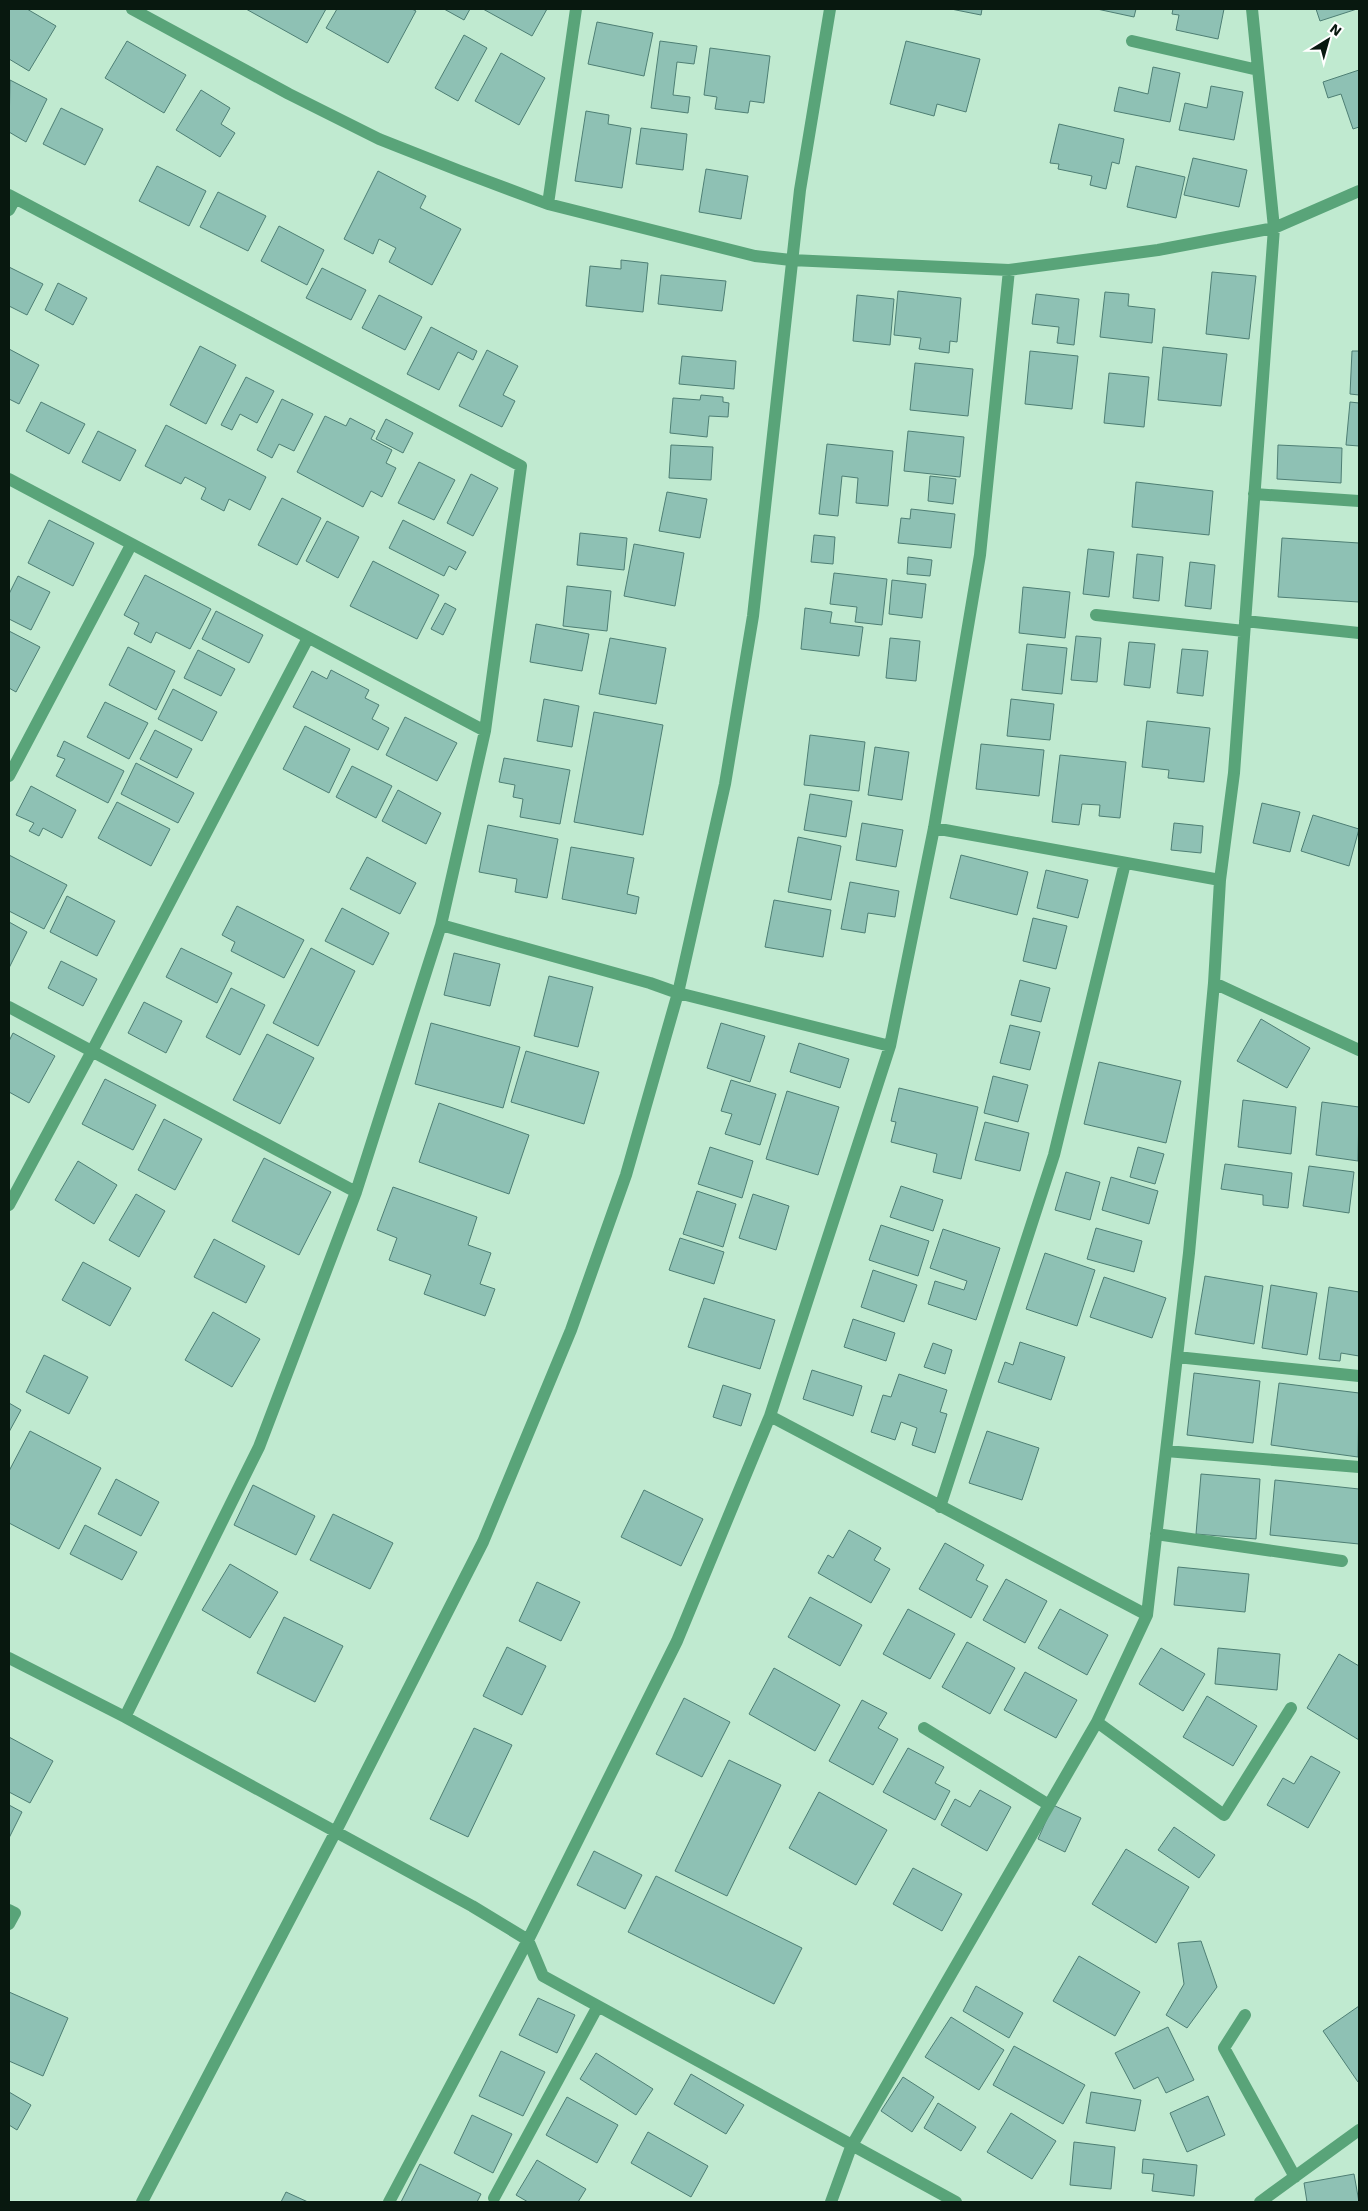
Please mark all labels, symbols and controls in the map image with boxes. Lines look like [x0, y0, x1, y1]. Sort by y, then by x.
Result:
north arrow [1303, 15, 1353, 65]
text: N [1327, 20, 1345, 39]

